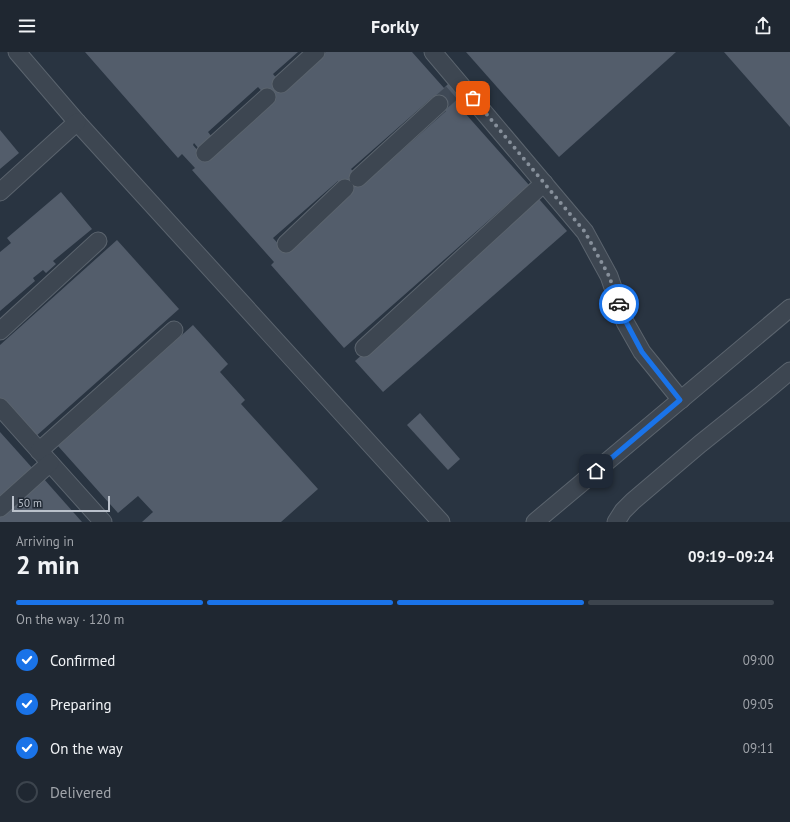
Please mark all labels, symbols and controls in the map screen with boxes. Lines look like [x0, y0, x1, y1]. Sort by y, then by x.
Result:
icon: menu [16, 15, 38, 37]
text: Forkly [371, 15, 419, 38]
icon: share [752, 15, 774, 37]
pin [456, 81, 490, 115]
icon: bag [462, 87, 484, 109]
courier [599, 284, 639, 324]
icon: car [608, 293, 630, 315]
pin [579, 454, 613, 488]
icon: home [585, 460, 607, 482]
scale bar [12, 494, 110, 513]
text: 50 m [18, 496, 42, 510]
text: Arriving in [16, 533, 74, 550]
text: 09:19–09:24 [688, 547, 774, 566]
text: 2 min [16, 548, 79, 581]
text: On the way · 120 m [16, 611, 124, 628]
icon: check [16, 649, 38, 671]
text: Confirmed [50, 651, 115, 670]
text: 09:00 [743, 652, 774, 669]
icon: check [16, 693, 38, 715]
text: Preparing [50, 695, 112, 714]
text: 09:05 [743, 696, 774, 713]
icon: check [16, 737, 38, 759]
text: On the way [50, 739, 123, 758]
text: 09:11 [743, 740, 774, 757]
text: Delivered [50, 783, 111, 802]

